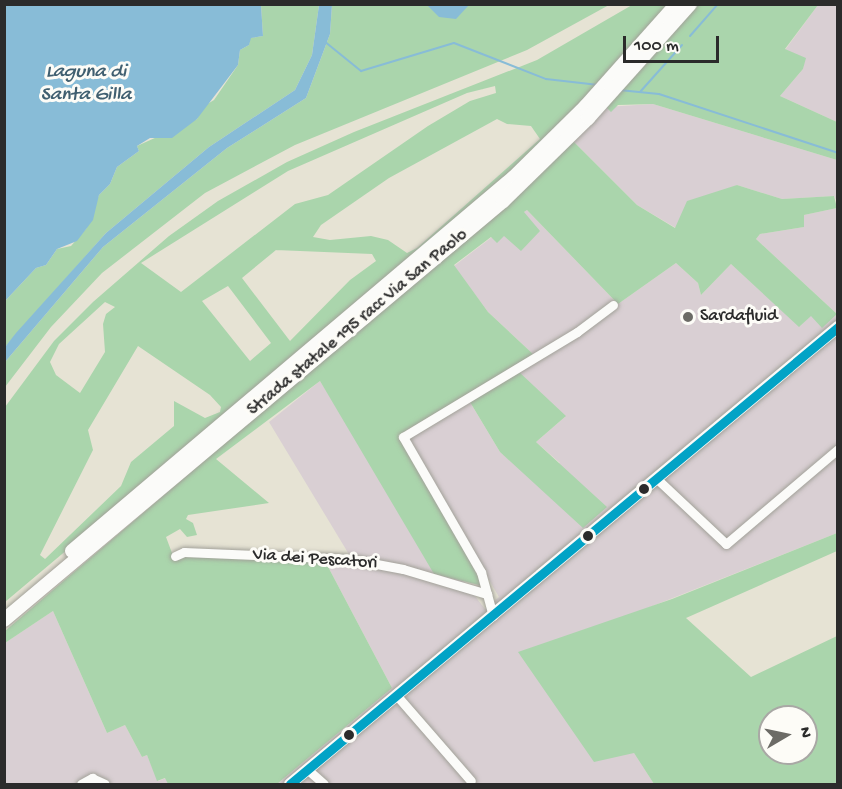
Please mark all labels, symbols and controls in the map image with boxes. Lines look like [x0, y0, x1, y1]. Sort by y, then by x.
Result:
scale bar [626, 24, 722, 62]
text: 100 m [634, 36, 679, 57]
water label: Laguna di Santa Gilla [41, 61, 131, 108]
street label: Strada statale 195 racc Via San Paolo [244, 225, 472, 421]
place label: Sardafluid [700, 306, 778, 328]
marker: Sardafluid [681, 310, 695, 324]
unlabelled marker [638, 483, 650, 495]
unlabelled marker [582, 530, 594, 542]
street label: Via dei Pescatori [252, 545, 378, 575]
north arrow [758, 705, 818, 765]
text: N [794, 726, 814, 739]
unlabelled marker [343, 729, 355, 741]

